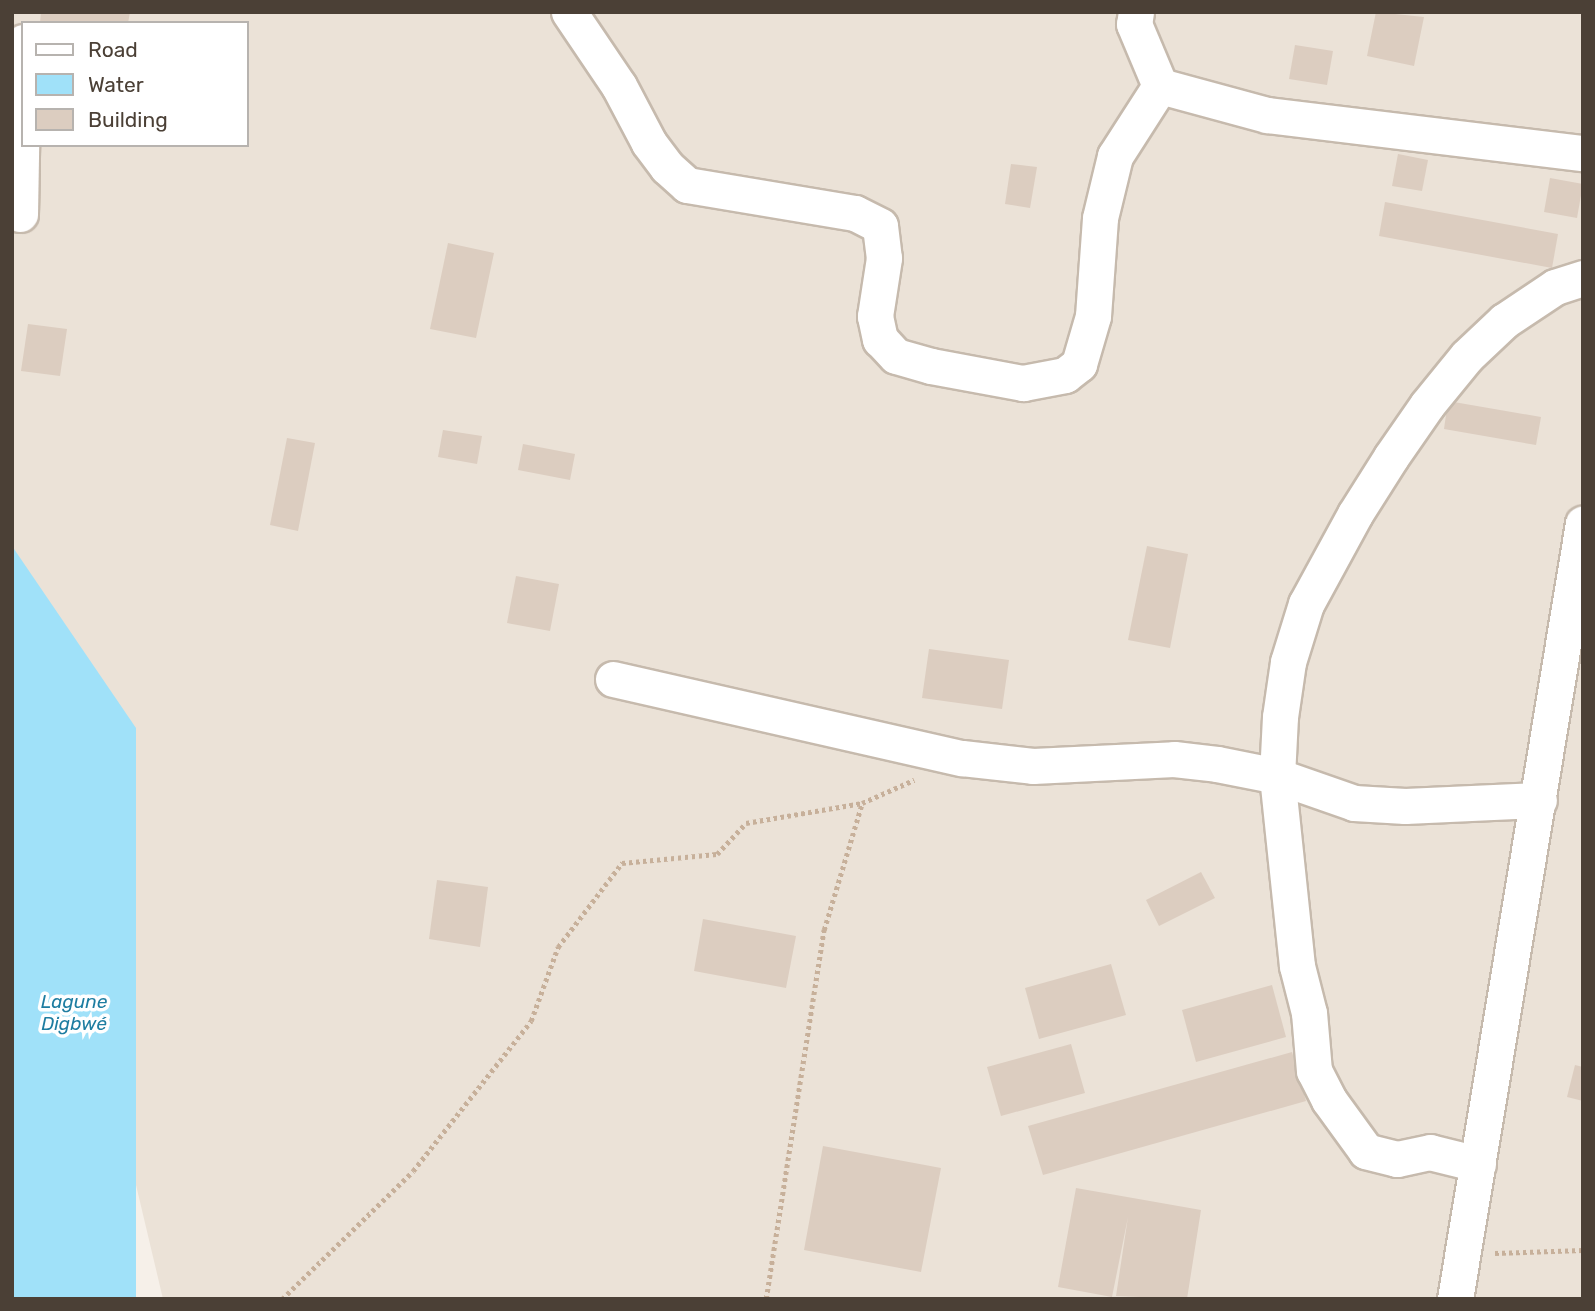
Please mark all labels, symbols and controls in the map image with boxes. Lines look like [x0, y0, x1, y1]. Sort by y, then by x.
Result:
legend [21, 21, 248, 147]
text: Road [88, 37, 138, 62]
text: Water [88, 72, 144, 97]
text: Building [88, 107, 168, 132]
water label: Lagune Digbwé [41, 991, 107, 1035]

